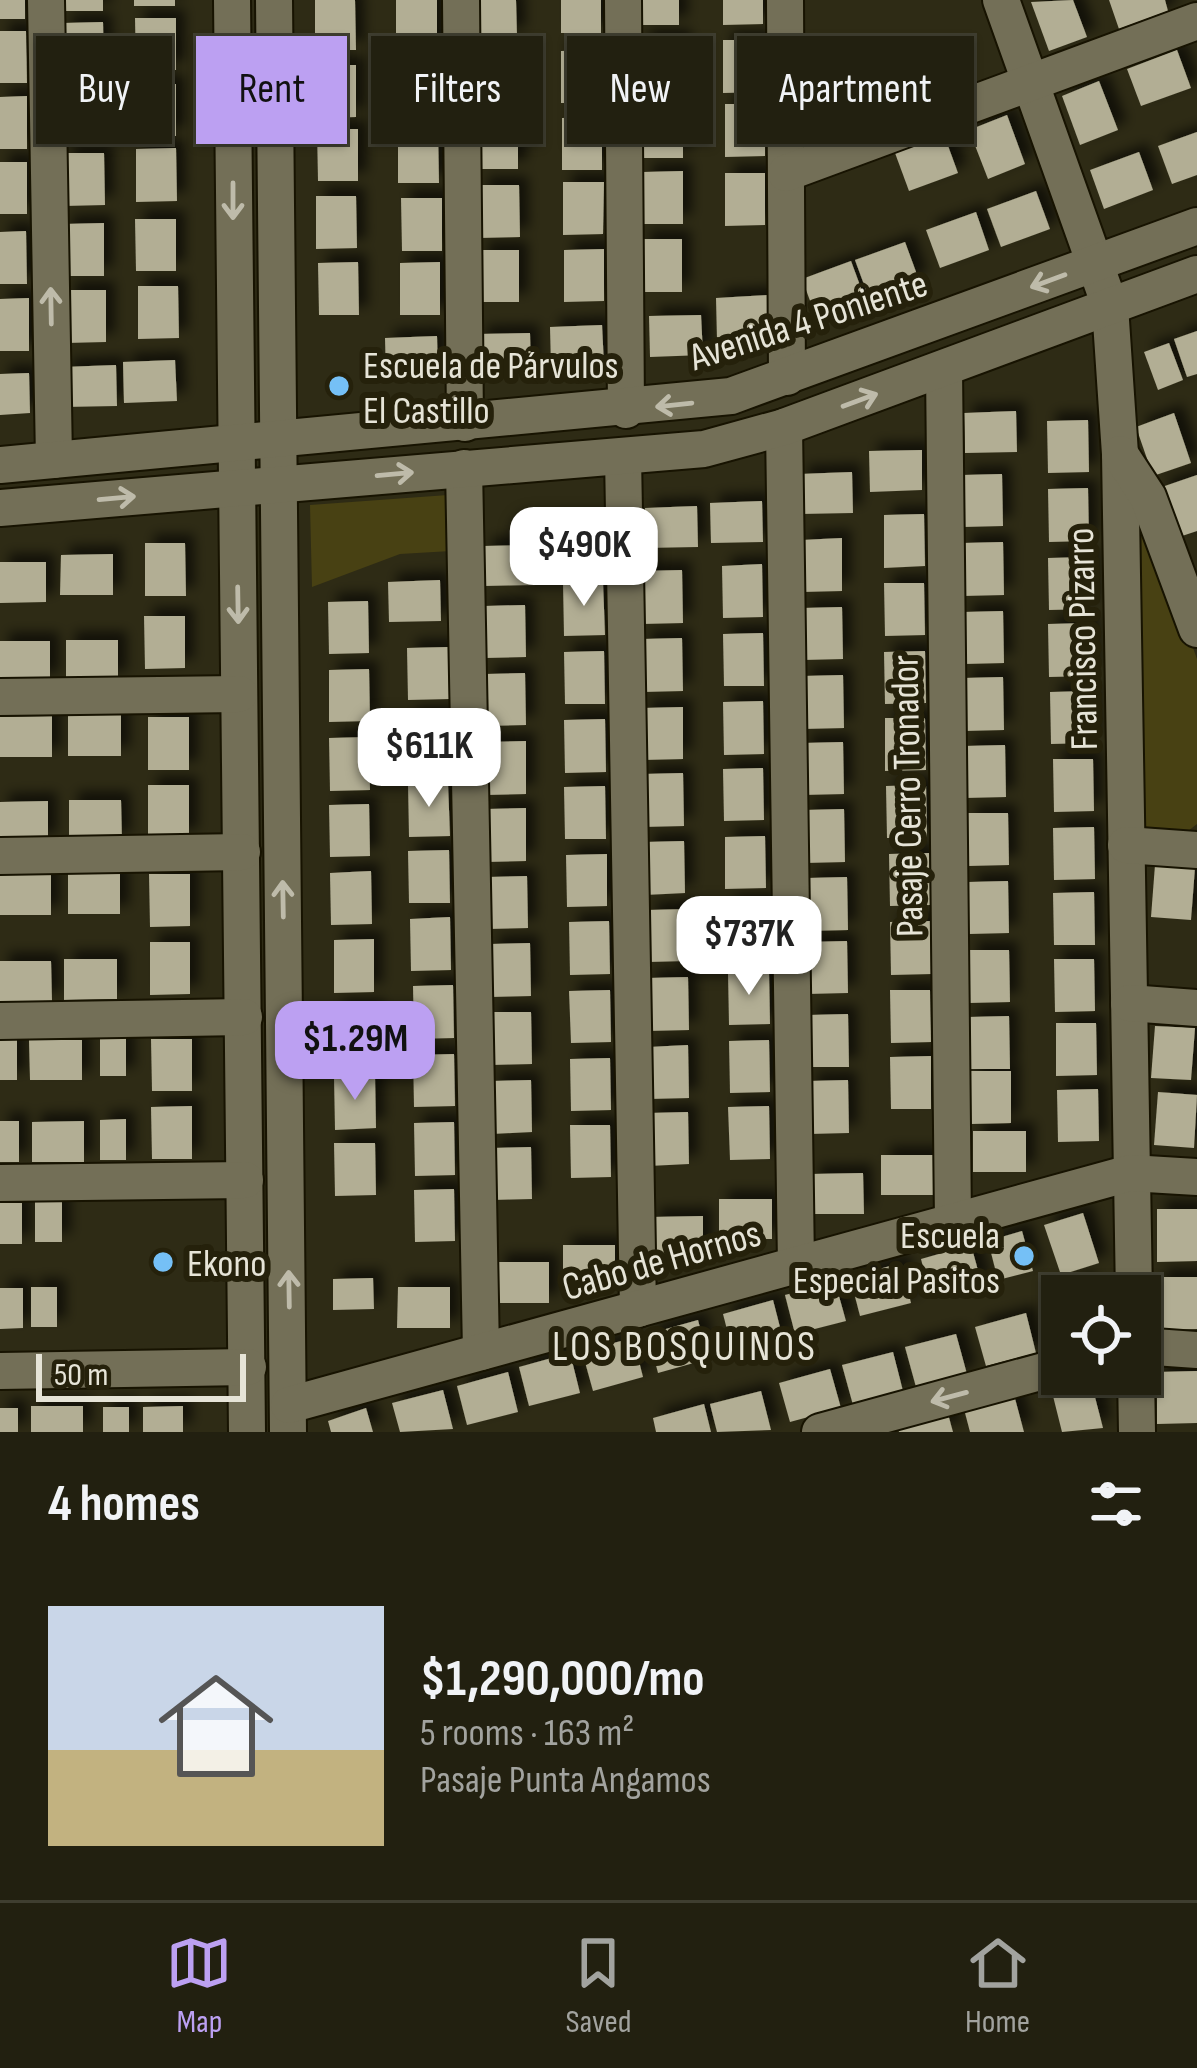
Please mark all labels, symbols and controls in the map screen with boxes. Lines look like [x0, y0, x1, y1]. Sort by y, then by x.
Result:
chip: Buy [36, 36, 172, 144]
chip: Rent [196, 36, 347, 144]
chip: Filters [371, 36, 543, 144]
chip: New [567, 36, 713, 144]
chip: Apartment [737, 36, 974, 144]
one-way arrow [222, 181, 245, 220]
street label: Avenida 4 Poniente [683, 261, 934, 382]
one-way arrow [1030, 271, 1067, 293]
one-way arrow [40, 287, 63, 326]
place label: Escuela de Párvulos El Castillo [363, 343, 619, 435]
marker: Escuela de Párvulos El Castillo [326, 373, 352, 399]
one-way arrow [840, 387, 877, 409]
one-way arrow [655, 394, 694, 417]
one-way arrow [374, 462, 413, 485]
one-way arrow [97, 487, 136, 510]
pin: $490K [500, 507, 668, 609]
text: $490K [537, 522, 631, 569]
street label: Francisco Pizarro [1058, 527, 1109, 751]
one-way arrow [227, 585, 249, 624]
street label: Pasaje Cerro Tronador [883, 654, 934, 937]
pin: $611K [345, 708, 513, 810]
text: $611K [385, 723, 473, 770]
one-way arrow [272, 880, 295, 919]
pin: $737K [665, 896, 833, 998]
text: $737K [704, 911, 794, 958]
pin: $1.29M [257, 1001, 453, 1103]
text: $1.29M [302, 1016, 408, 1063]
street label: Cabo de Hornos [557, 1211, 766, 1312]
place label: Escuela Especial Pasitos [793, 1213, 1000, 1305]
place label: Ekono [187, 1241, 266, 1288]
marker: Escuela Especial Pasitos [1011, 1243, 1037, 1269]
marker: Ekono [150, 1249, 176, 1275]
one-way arrow [278, 1270, 300, 1309]
map controls [1041, 1275, 1161, 1395]
button: locate [1041, 1275, 1161, 1395]
district label: LOS BOSQUINOS [552, 1322, 818, 1373]
scale bar [36, 1348, 246, 1401]
text: 50 m [54, 1355, 108, 1395]
one-way arrow [931, 1387, 969, 1409]
icon: filters [1083, 1471, 1149, 1537]
text: 4 homes [48, 1474, 200, 1535]
text: $1,290,000/mo [420, 1649, 705, 1710]
icon: home [144, 1654, 288, 1798]
text: 5 rooms · 163 m² [420, 1710, 634, 1757]
text: Pasaje Punta Angamos [420, 1757, 711, 1804]
tab: Map [166, 1930, 232, 2042]
tab: Saved [565, 1930, 632, 2042]
tab: Home [965, 1930, 1031, 2042]

